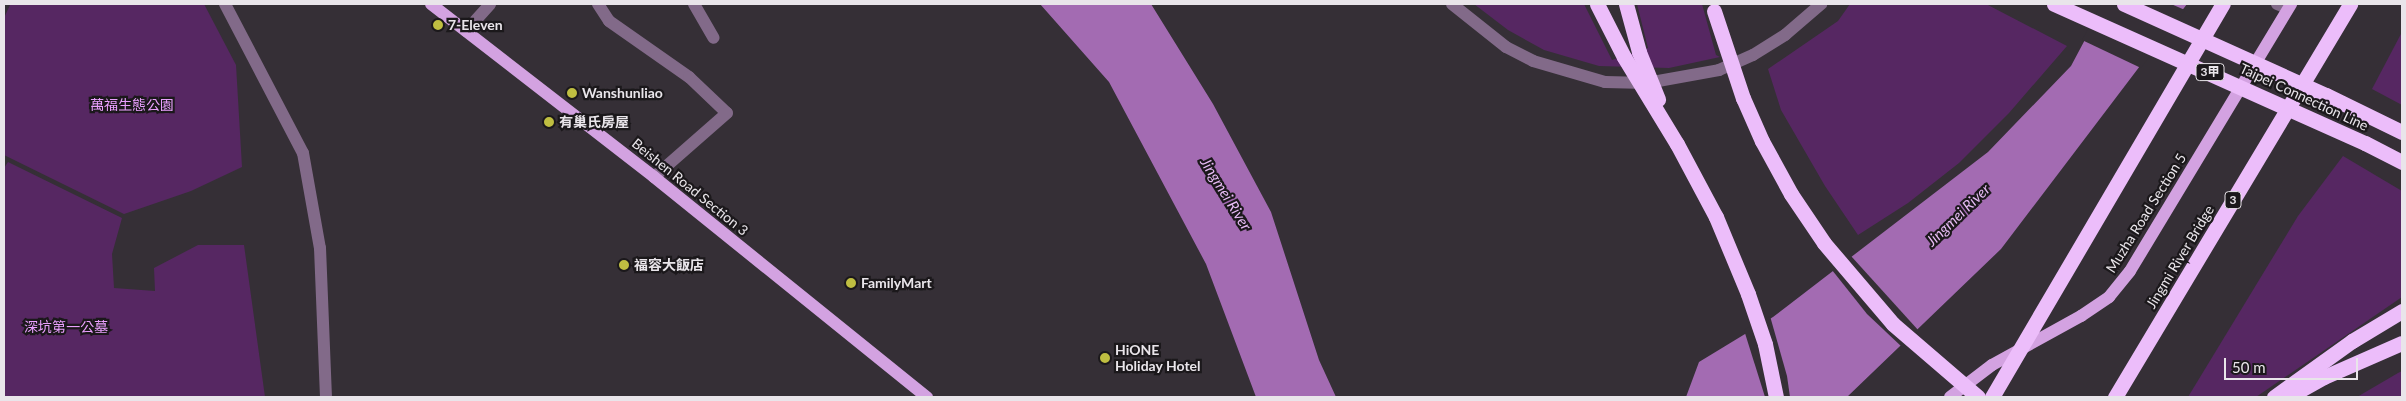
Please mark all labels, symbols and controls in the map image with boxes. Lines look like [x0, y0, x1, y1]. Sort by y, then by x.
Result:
place label: 7-Eleven [448, 17, 503, 33]
marker: 7-Eleven [432, 19, 444, 31]
street label: Taipei Connection Line [2237, 60, 2371, 134]
road number: 3甲 [2195, 62, 2225, 82]
place label: Wanshunliao [582, 85, 663, 101]
marker: Wanshunliao [566, 87, 578, 99]
park label: 萬福生態公園 [90, 97, 174, 113]
place label: 有巢氏房屋 [559, 114, 629, 130]
marker: 有巢氏房屋 [543, 116, 555, 128]
street label: Beishen Road Section 3 [628, 135, 752, 239]
street label: Muzha Road Section 5 [2102, 150, 2190, 276]
water label: Jingmei River [1197, 155, 1255, 233]
water label: Jingmei River [1922, 180, 1994, 250]
road number: 3 [2224, 190, 2242, 210]
street label: Jingmi River Bridge [2143, 202, 2217, 312]
place label: 福容大飯店 [634, 257, 704, 273]
marker: 福容大飯店 [618, 259, 630, 271]
place label: FamilyMart [861, 275, 932, 291]
marker: FamilyMart [845, 277, 857, 289]
park label: 深坑第一公墓 [24, 319, 108, 335]
place label: HiONE Holiday Hotel [1115, 342, 1201, 374]
scale bar [2226, 348, 2360, 380]
marker: HiONE Holiday Hotel [1099, 352, 1111, 364]
text: 50 m [2232, 358, 2266, 376]

